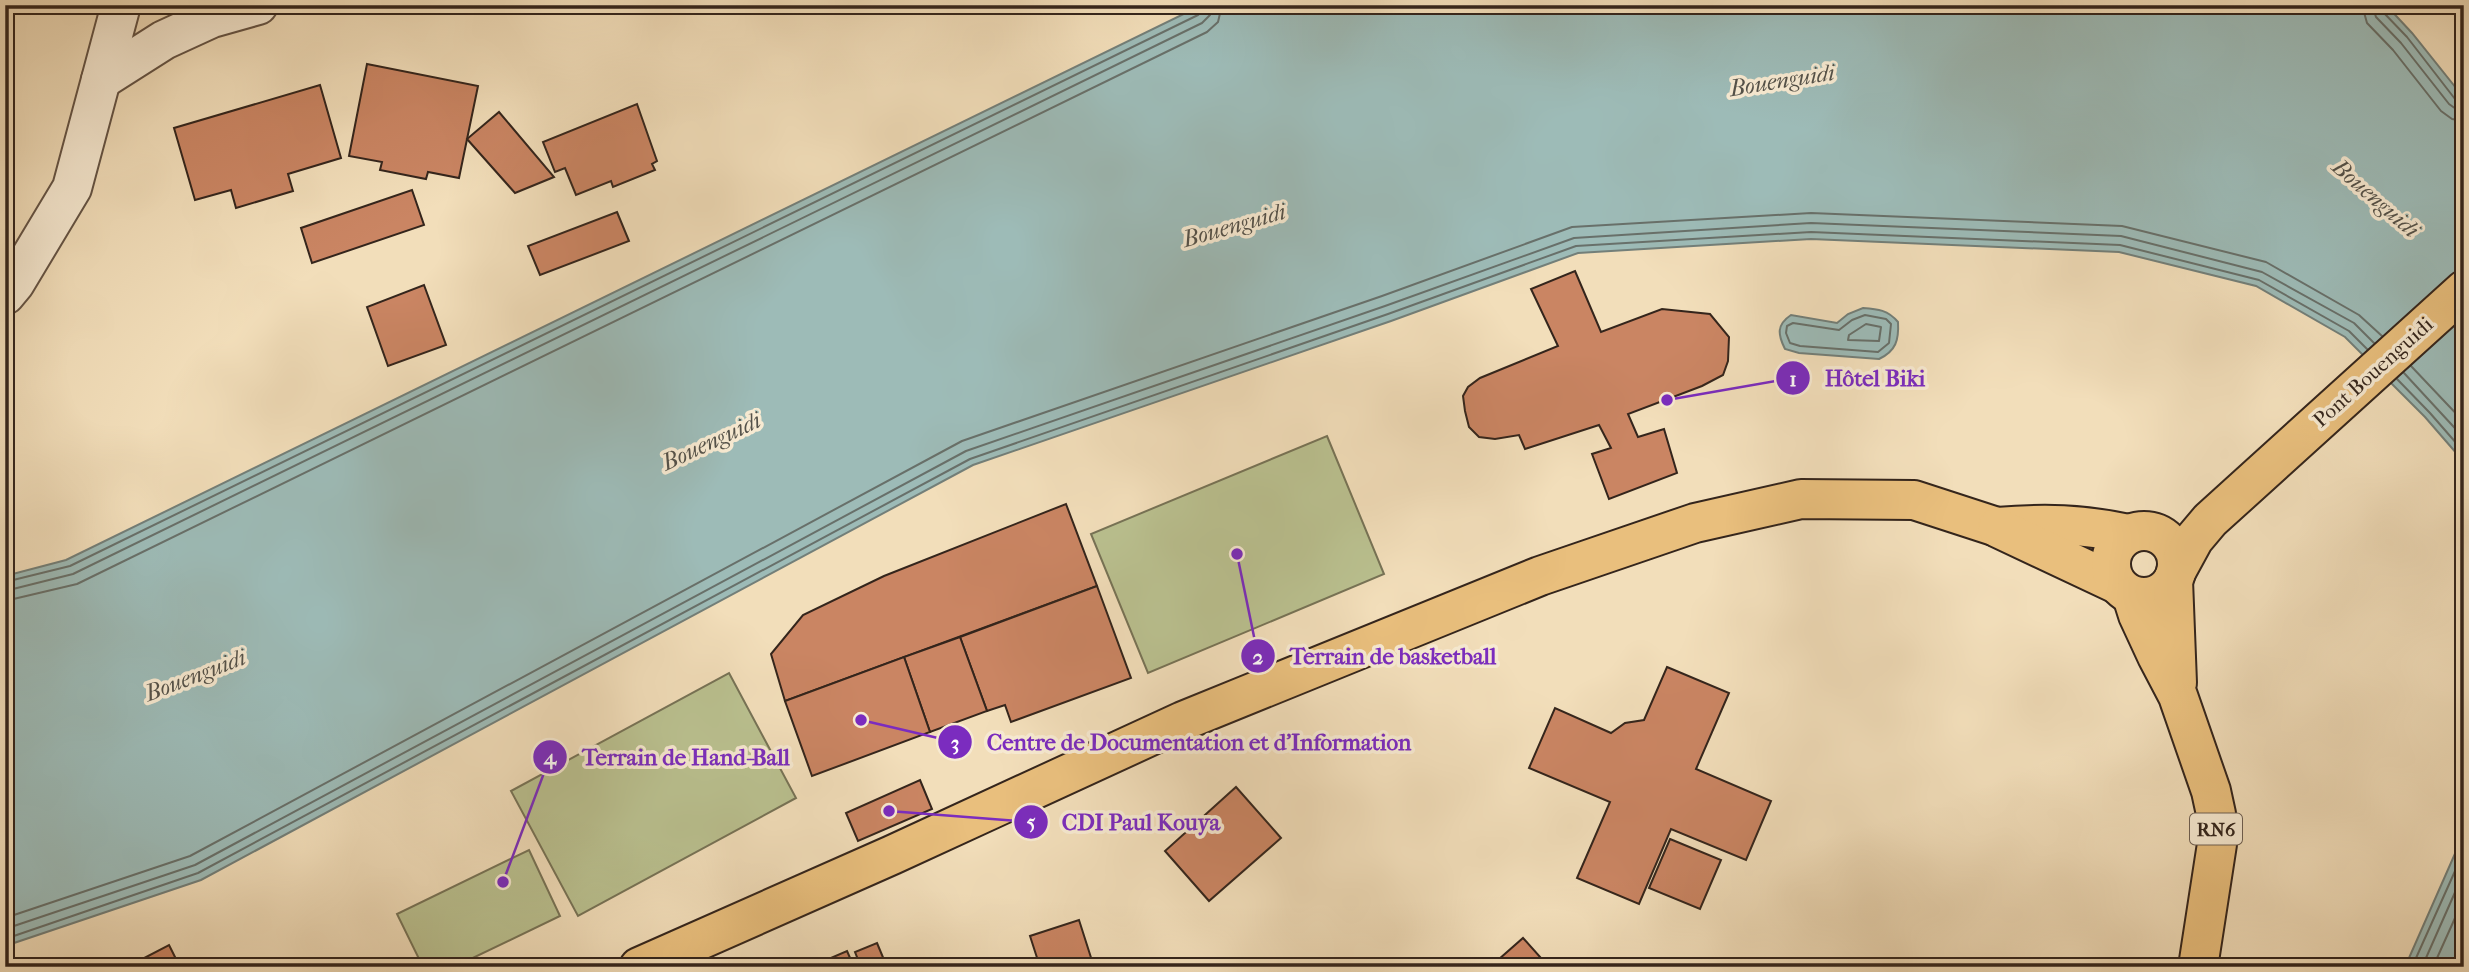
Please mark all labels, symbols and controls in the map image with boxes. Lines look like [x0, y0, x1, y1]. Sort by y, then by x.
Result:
water label: Bouenguidi [1726, 59, 1838, 102]
water label: Bouenguidi [2325, 152, 2426, 244]
water label: Bouenguidi [1178, 198, 1290, 254]
street label: Pont Bouenguidi [2308, 312, 2438, 432]
callout: Hôtel Biki [1776, 356, 1940, 400]
text: Hôtel Biki [1825, 365, 1926, 392]
text: 1 [1789, 367, 1797, 391]
water label: Bouenguidi [656, 406, 766, 477]
callout: Terrain de basketball [1241, 634, 1510, 678]
water label: Bouenguidi [139, 643, 251, 708]
text: Terrain de basketball [1289, 643, 1497, 670]
text: 2 [1253, 645, 1264, 669]
callout: Centre de Documentation et d'Information [938, 720, 1425, 764]
text: Centre de Documentation et d'Information [987, 729, 1412, 756]
text: 3 [951, 731, 959, 755]
callout: Terrain de Hand-Ball [533, 735, 804, 779]
text: Terrain de Hand-Ball [581, 744, 791, 771]
text: 4 [543, 745, 558, 770]
callout: CDI Paul Kouya [1013, 800, 1234, 844]
text: CDI Paul Kouya [1062, 809, 1221, 836]
text: 5 [1026, 810, 1036, 834]
road number: RN6 [2190, 814, 2242, 844]

